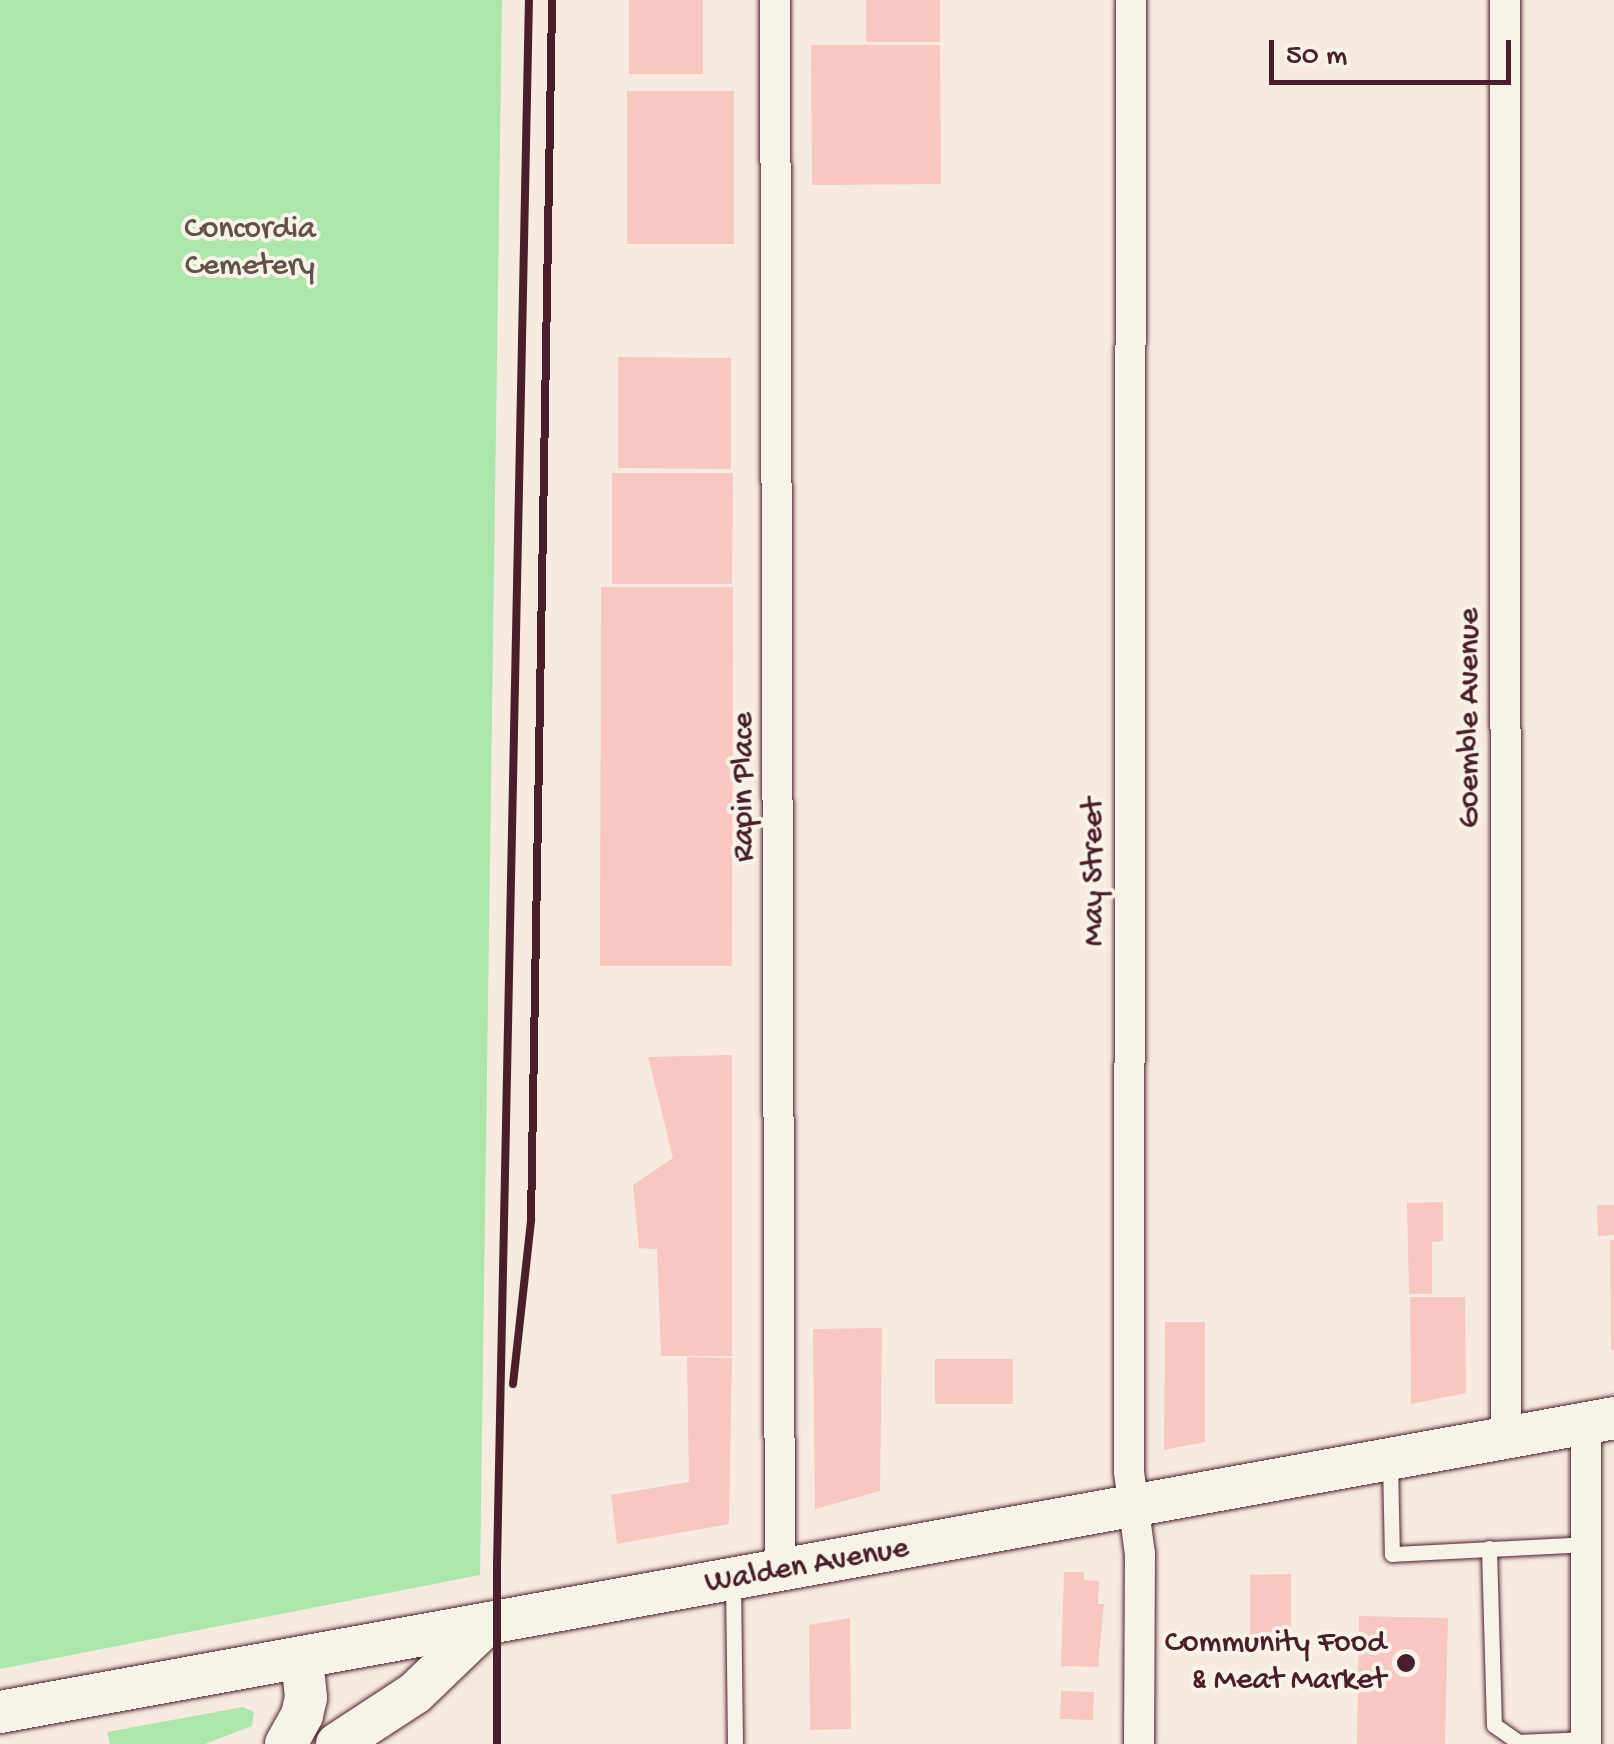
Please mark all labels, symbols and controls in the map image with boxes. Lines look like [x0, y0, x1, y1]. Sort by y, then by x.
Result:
scale bar [1274, 20, 1516, 82]
text: 50 m [1286, 40, 1347, 75]
park label: Concordia Cemetery [184, 212, 316, 287]
street label: Goemble Avenue [1452, 608, 1490, 828]
street label: Rapin Place [726, 712, 764, 862]
street label: May Street [1076, 798, 1114, 946]
street label: Walden Avenue [702, 1530, 912, 1604]
place label: Community Food & Meat Market [1165, 1626, 1386, 1701]
marker: Community Food & Meat Market [1395, 1652, 1417, 1674]

